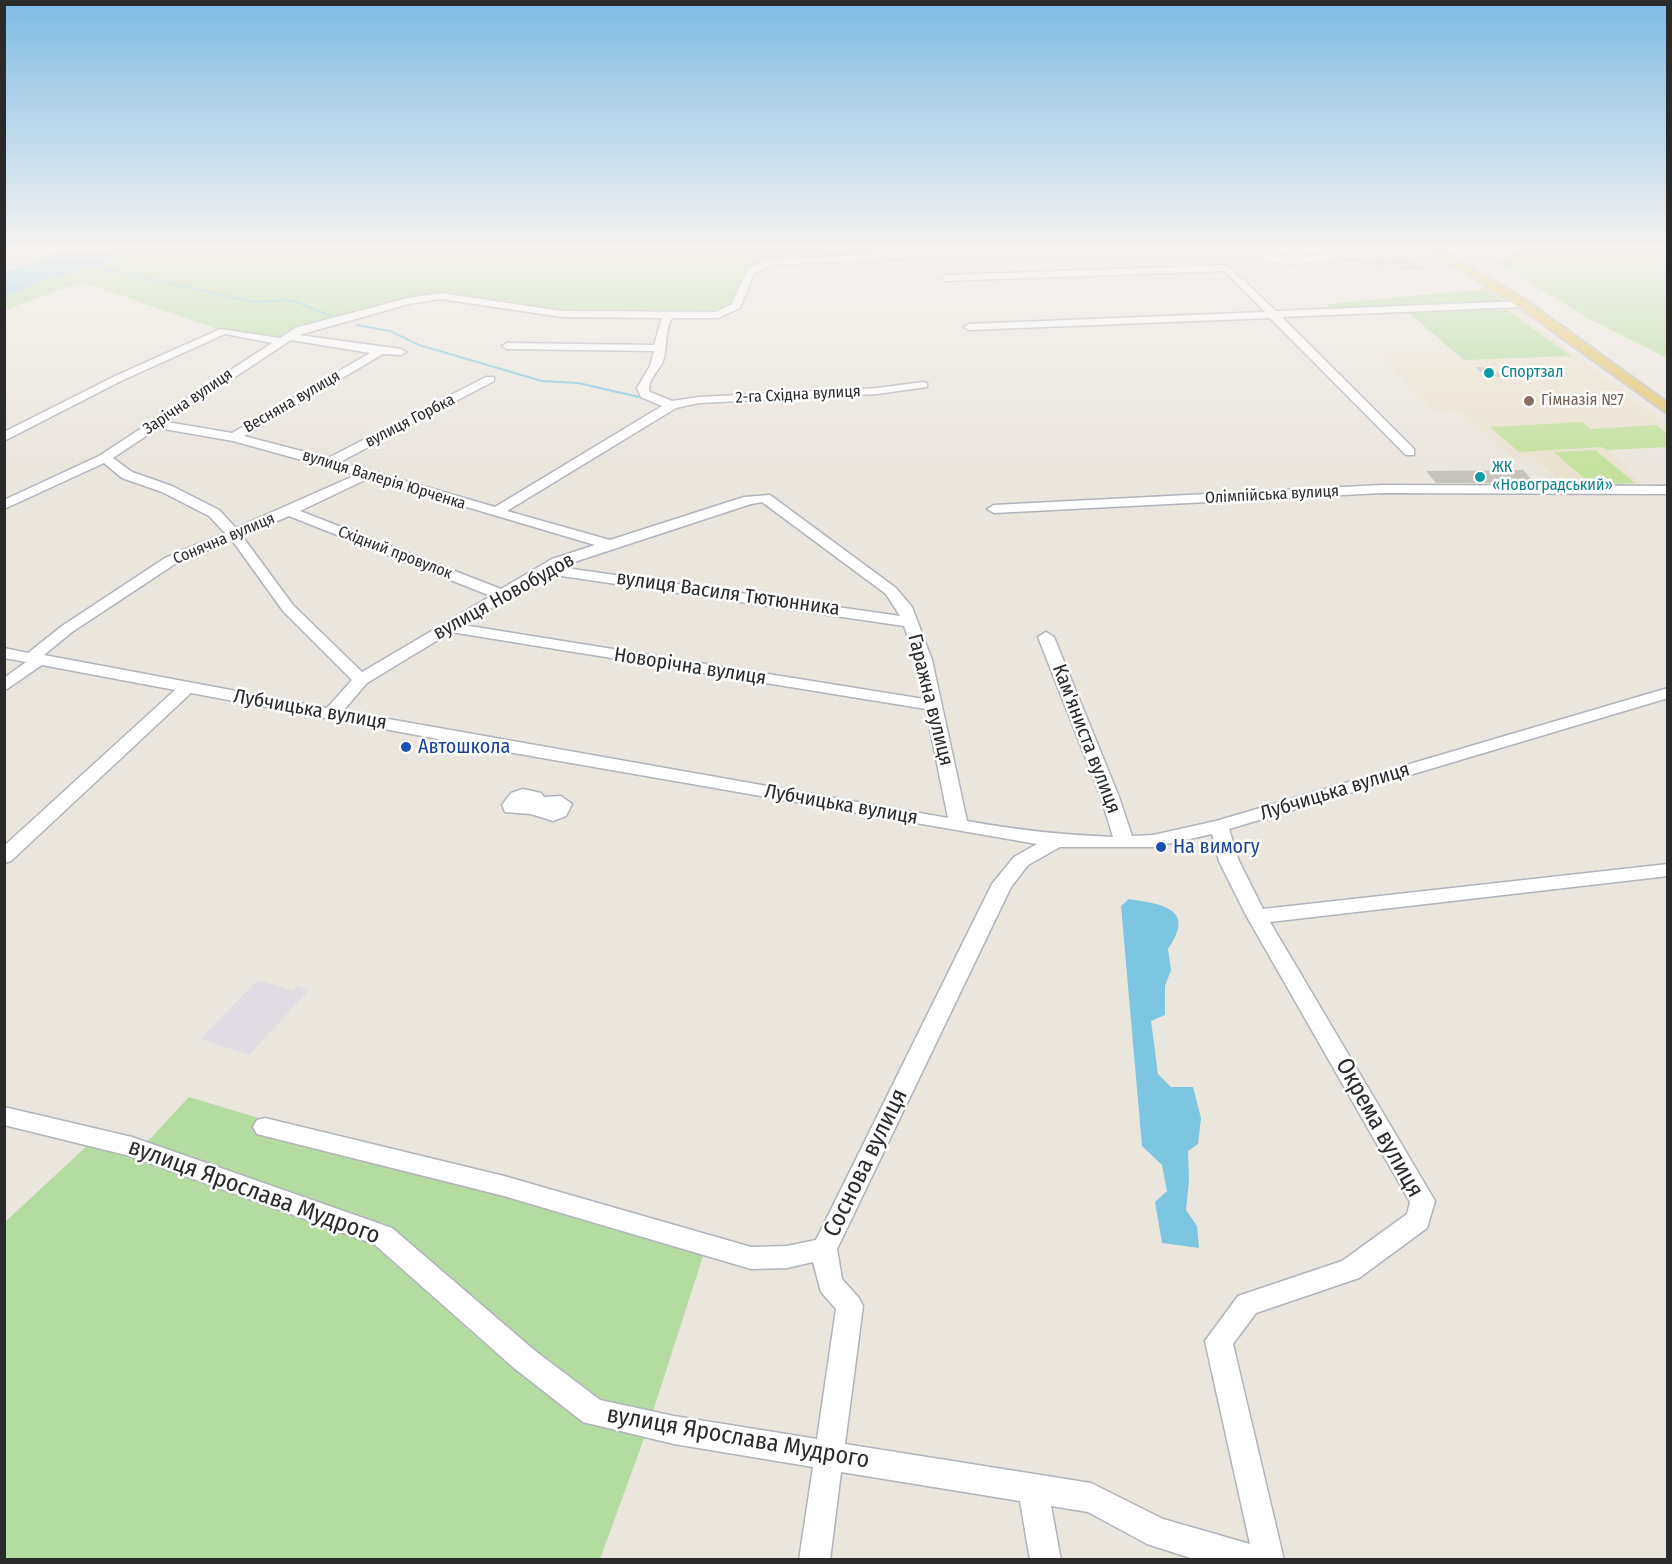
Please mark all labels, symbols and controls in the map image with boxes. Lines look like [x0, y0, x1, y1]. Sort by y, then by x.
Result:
place label: Спортзал [1501, 363, 1563, 383]
street label: Зарічна вулиця [140, 365, 236, 439]
marker: Спортзал [1482, 366, 1496, 380]
street label: Весняна вулиця [240, 367, 344, 437]
street label: 2-га Східна вулиця [735, 382, 861, 408]
street label: вулиця Горбка [362, 390, 458, 452]
place label: Гімназія №7 [1541, 391, 1624, 411]
marker: Гімназія №7 [1522, 394, 1536, 408]
street label: вулиця Валерія Юрченка [300, 446, 468, 514]
place label: ЖК «Новоградський» [1492, 458, 1613, 496]
marker: ЖК «Новоградський» [1473, 470, 1487, 484]
street label: Олімпійська вулиця [1205, 482, 1339, 508]
street label: Сонячна вулиця [170, 509, 278, 569]
street label: Східний провулок [335, 522, 455, 584]
street label: вулиця Новобудов [429, 548, 579, 646]
street label: вулиця Василя Тютюнника [615, 566, 841, 622]
street label: Гаражна вулиця [902, 631, 958, 769]
street label: Новорічна вулиця [612, 643, 768, 691]
street label: Кам'яниста вулиця [1046, 661, 1126, 817]
street label: Лубчицька вулиця [232, 685, 388, 735]
place label: Автошкола [418, 735, 510, 759]
marker: Автошкола [399, 740, 413, 754]
street label: Лубчицька вулиця [1257, 758, 1413, 826]
street label: Лубчицька вулиця [763, 780, 919, 830]
place label: На вимогу [1173, 835, 1260, 859]
marker: На вимогу [1154, 840, 1168, 854]
street label: Окрема вулиця [1329, 1053, 1429, 1203]
street label: Соснова вулиця [818, 1084, 914, 1242]
street label: вулиця Ярослава Мудрого [124, 1133, 384, 1251]
street label: вулиця Ярослава Мудрого [604, 1401, 872, 1475]

